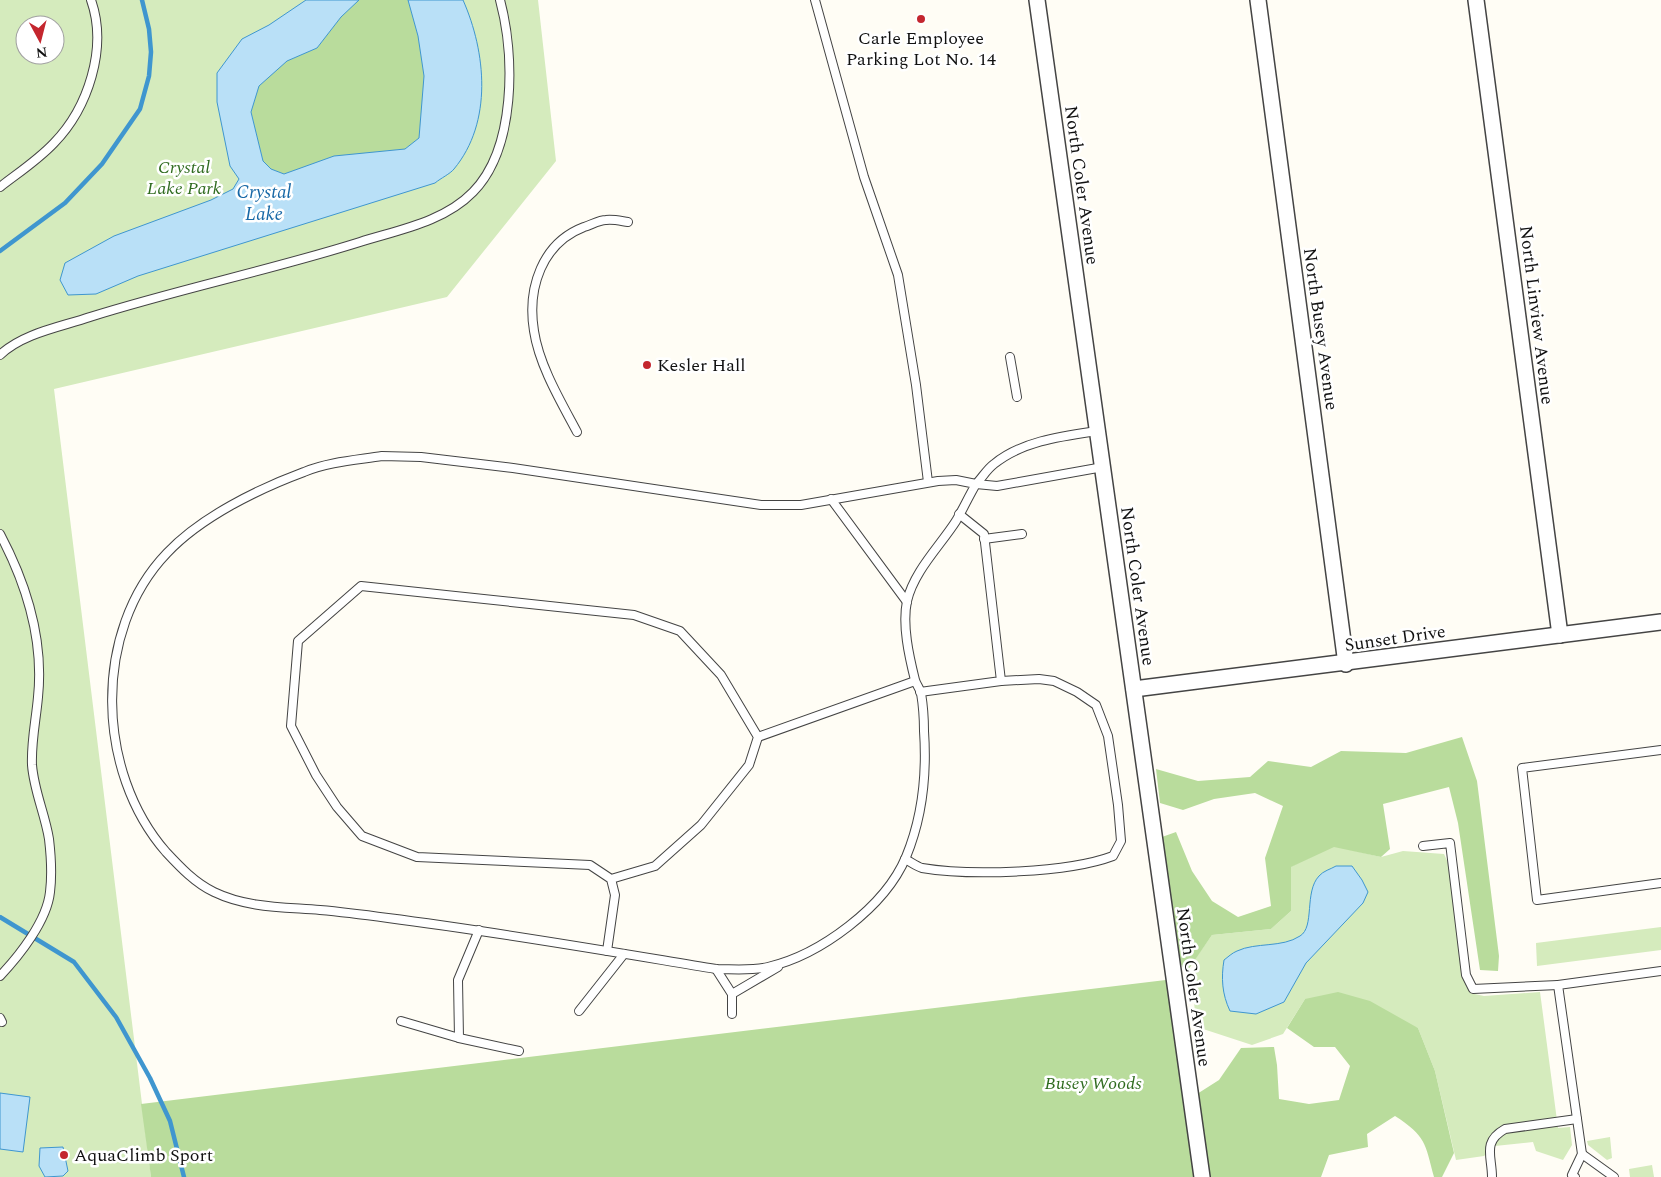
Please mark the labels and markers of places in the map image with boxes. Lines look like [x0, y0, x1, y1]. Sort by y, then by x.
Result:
marker: Carle Employee Parking Lot No. 14 [915, 13, 927, 25]
place label: Carle Employee Parking Lot No. 14 [846, 25, 996, 73]
place label: Kesler Hall [657, 352, 746, 379]
marker: Kesler Hall [641, 359, 653, 371]
place label: AquaClimb Sport [74, 1142, 213, 1169]
marker: AquaClimb Sport [58, 1149, 70, 1161]

